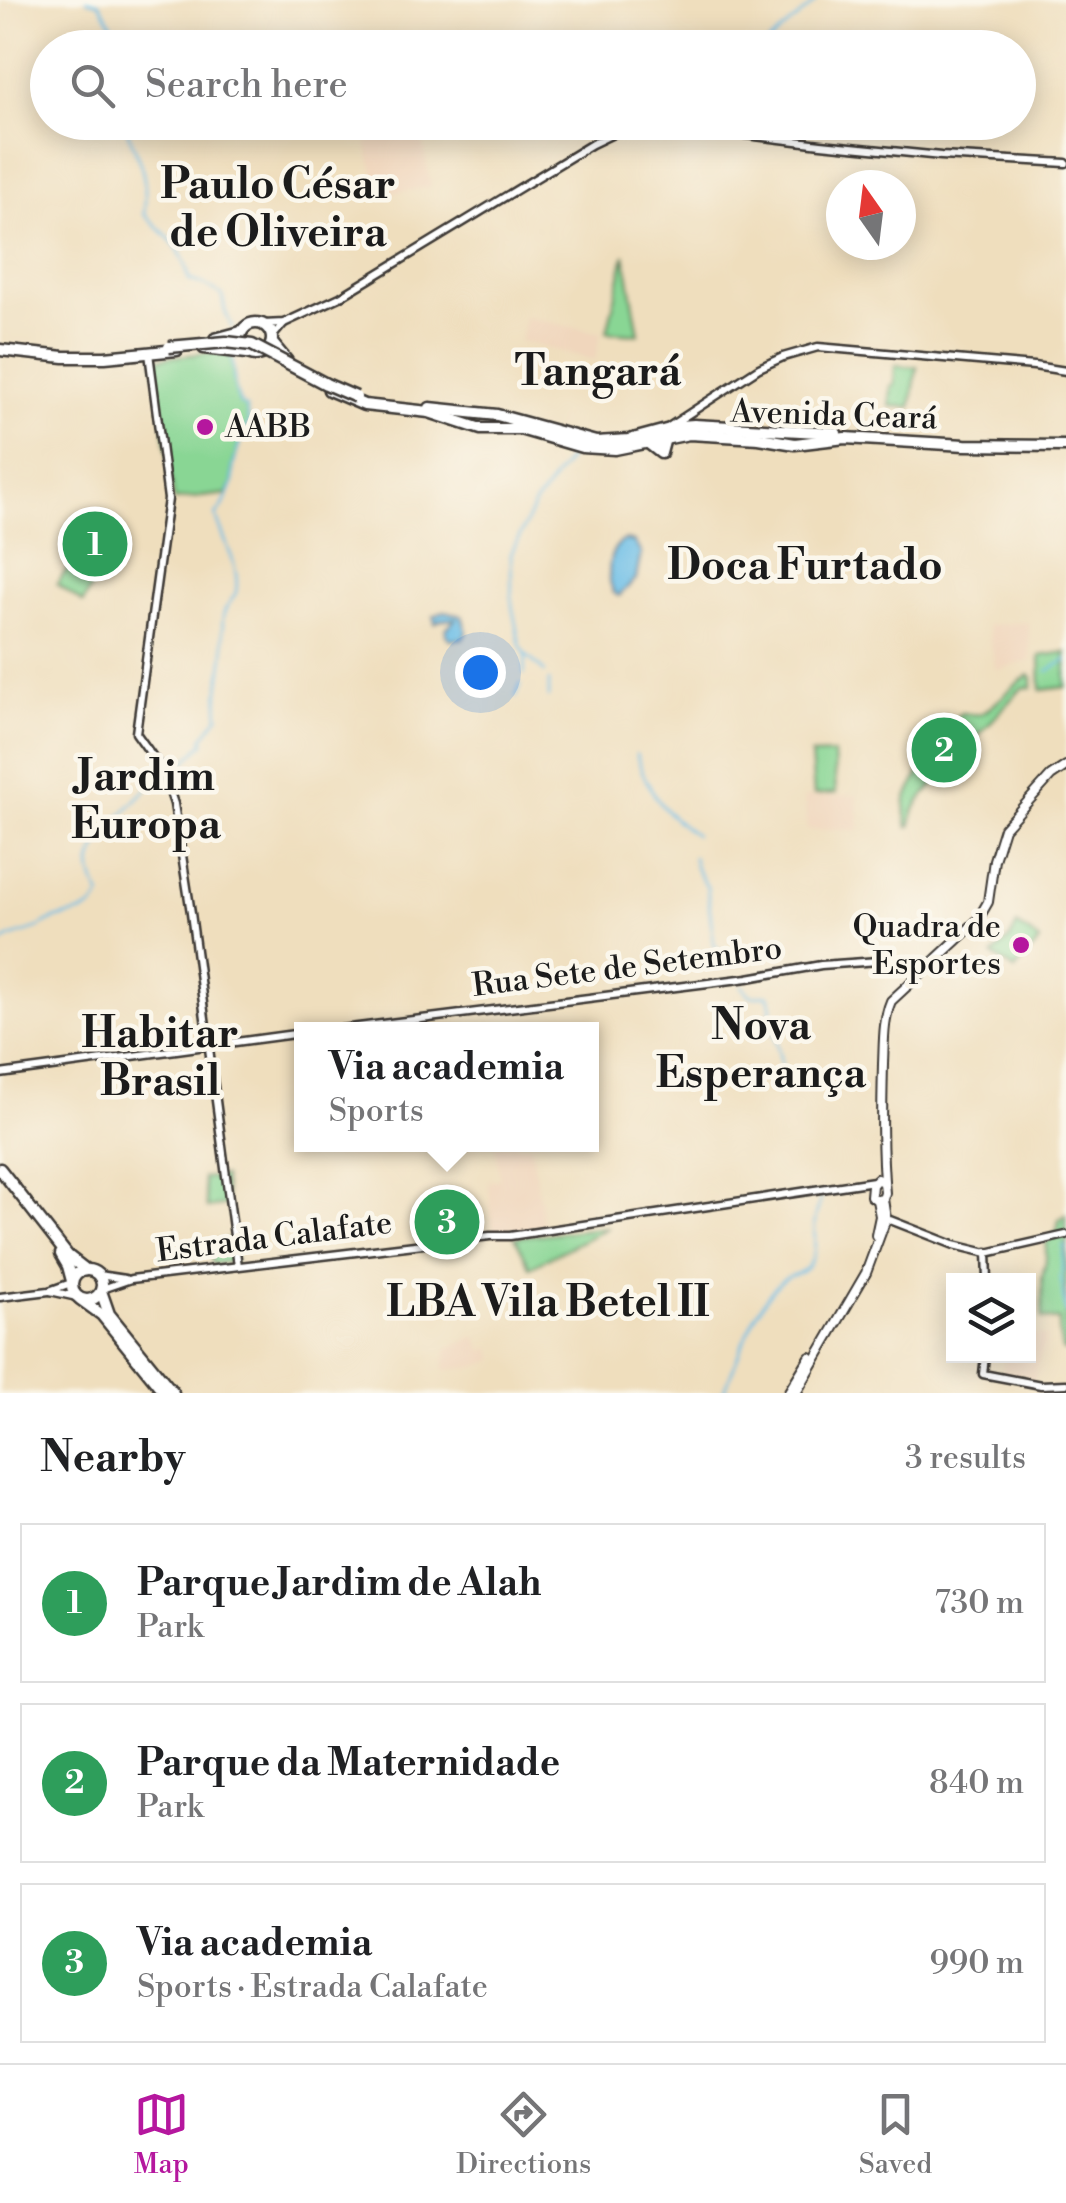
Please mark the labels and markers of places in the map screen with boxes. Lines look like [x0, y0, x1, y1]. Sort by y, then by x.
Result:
place label: AABB [224, 407, 311, 447]
marker: AABB [194, 416, 216, 438]
pin: 1 [62, 506, 128, 582]
pin: 2 [912, 712, 976, 788]
place label: Quadra de Esportes [853, 907, 1001, 984]
marker: Quadra de Esportes [1010, 934, 1032, 956]
pin: 3 [414, 1184, 480, 1260]

